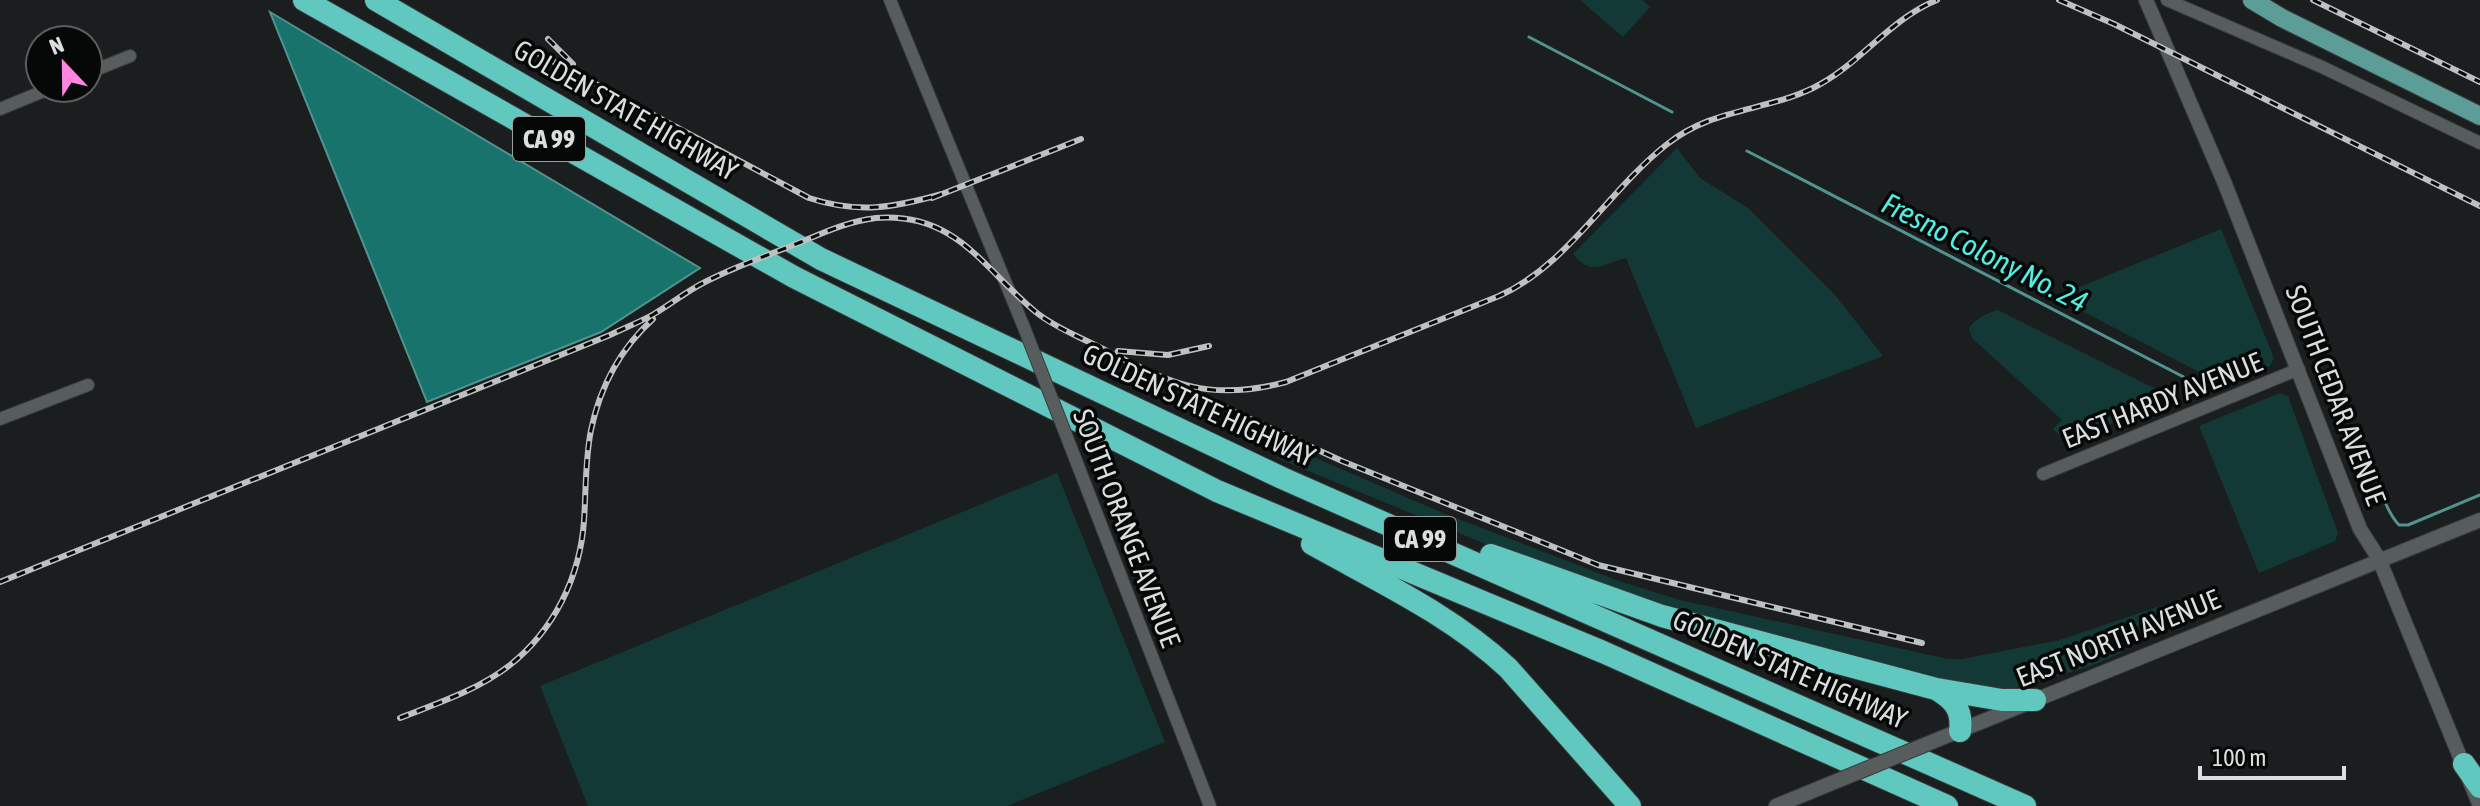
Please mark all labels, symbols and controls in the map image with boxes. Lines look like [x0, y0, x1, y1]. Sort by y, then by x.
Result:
north arrow [24, 24, 104, 104]
text: N [46, 31, 67, 60]
street label: GOLDEN STATE HIGHWAY [509, 33, 744, 187]
road number: CA 99 [513, 117, 585, 161]
water label: Fresno Colony No. 24 [1877, 186, 2093, 318]
street label: SOUTH CEDAR AVENUE [2279, 281, 2393, 509]
street label: GOLDEN STATE HIGHWAY [1078, 337, 1321, 473]
street label: EAST HARDY AVENUE [2058, 345, 2267, 455]
street label: SOUTH ORANGE AVENUE [1067, 405, 1187, 651]
road number: CA 99 [1384, 517, 1456, 561]
street label: EAST NORTH AVENUE [2012, 583, 2224, 693]
street label: GOLDEN STATE HIGHWAY [1668, 603, 1912, 735]
scale bar [2200, 730, 2344, 780]
text: 100 m [2212, 744, 2266, 771]

